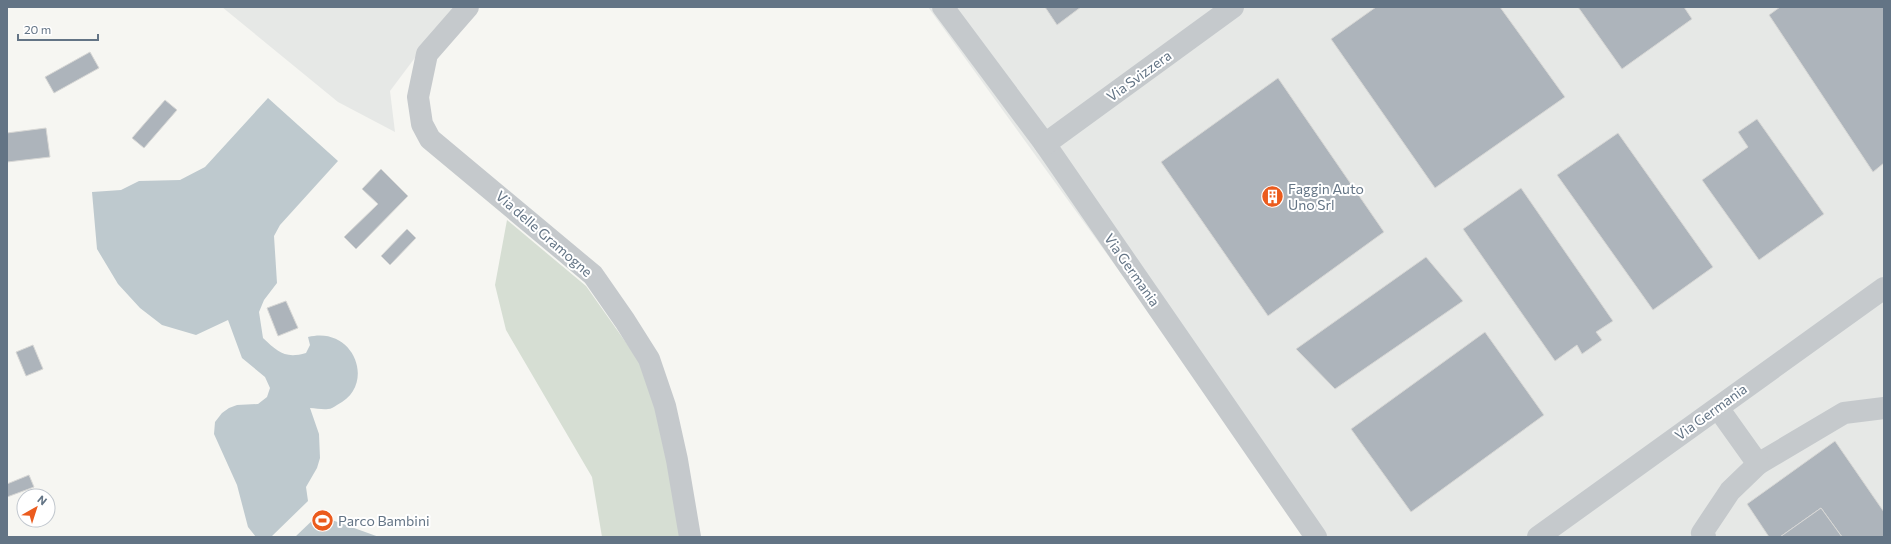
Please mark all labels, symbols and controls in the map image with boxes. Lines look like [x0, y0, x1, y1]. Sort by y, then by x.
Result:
scale bar [18, 16, 98, 42]
text: 20 m [24, 22, 51, 36]
street label: Via Svizzera [1103, 46, 1174, 105]
place label: Faggin Auto Uno Srl [1288, 180, 1364, 213]
building icon: Faggin Auto Uno Srl [1260, 184, 1286, 210]
street label: Via delle Gramogne [493, 187, 596, 280]
street label: Via Germania [1101, 230, 1164, 309]
street label: Via Germania [1671, 380, 1750, 443]
north arrow [16, 488, 56, 528]
text: N [35, 492, 50, 507]
sports icon: Parco Bambini [309, 508, 335, 534]
place label: Parco Bambini [338, 512, 430, 529]

